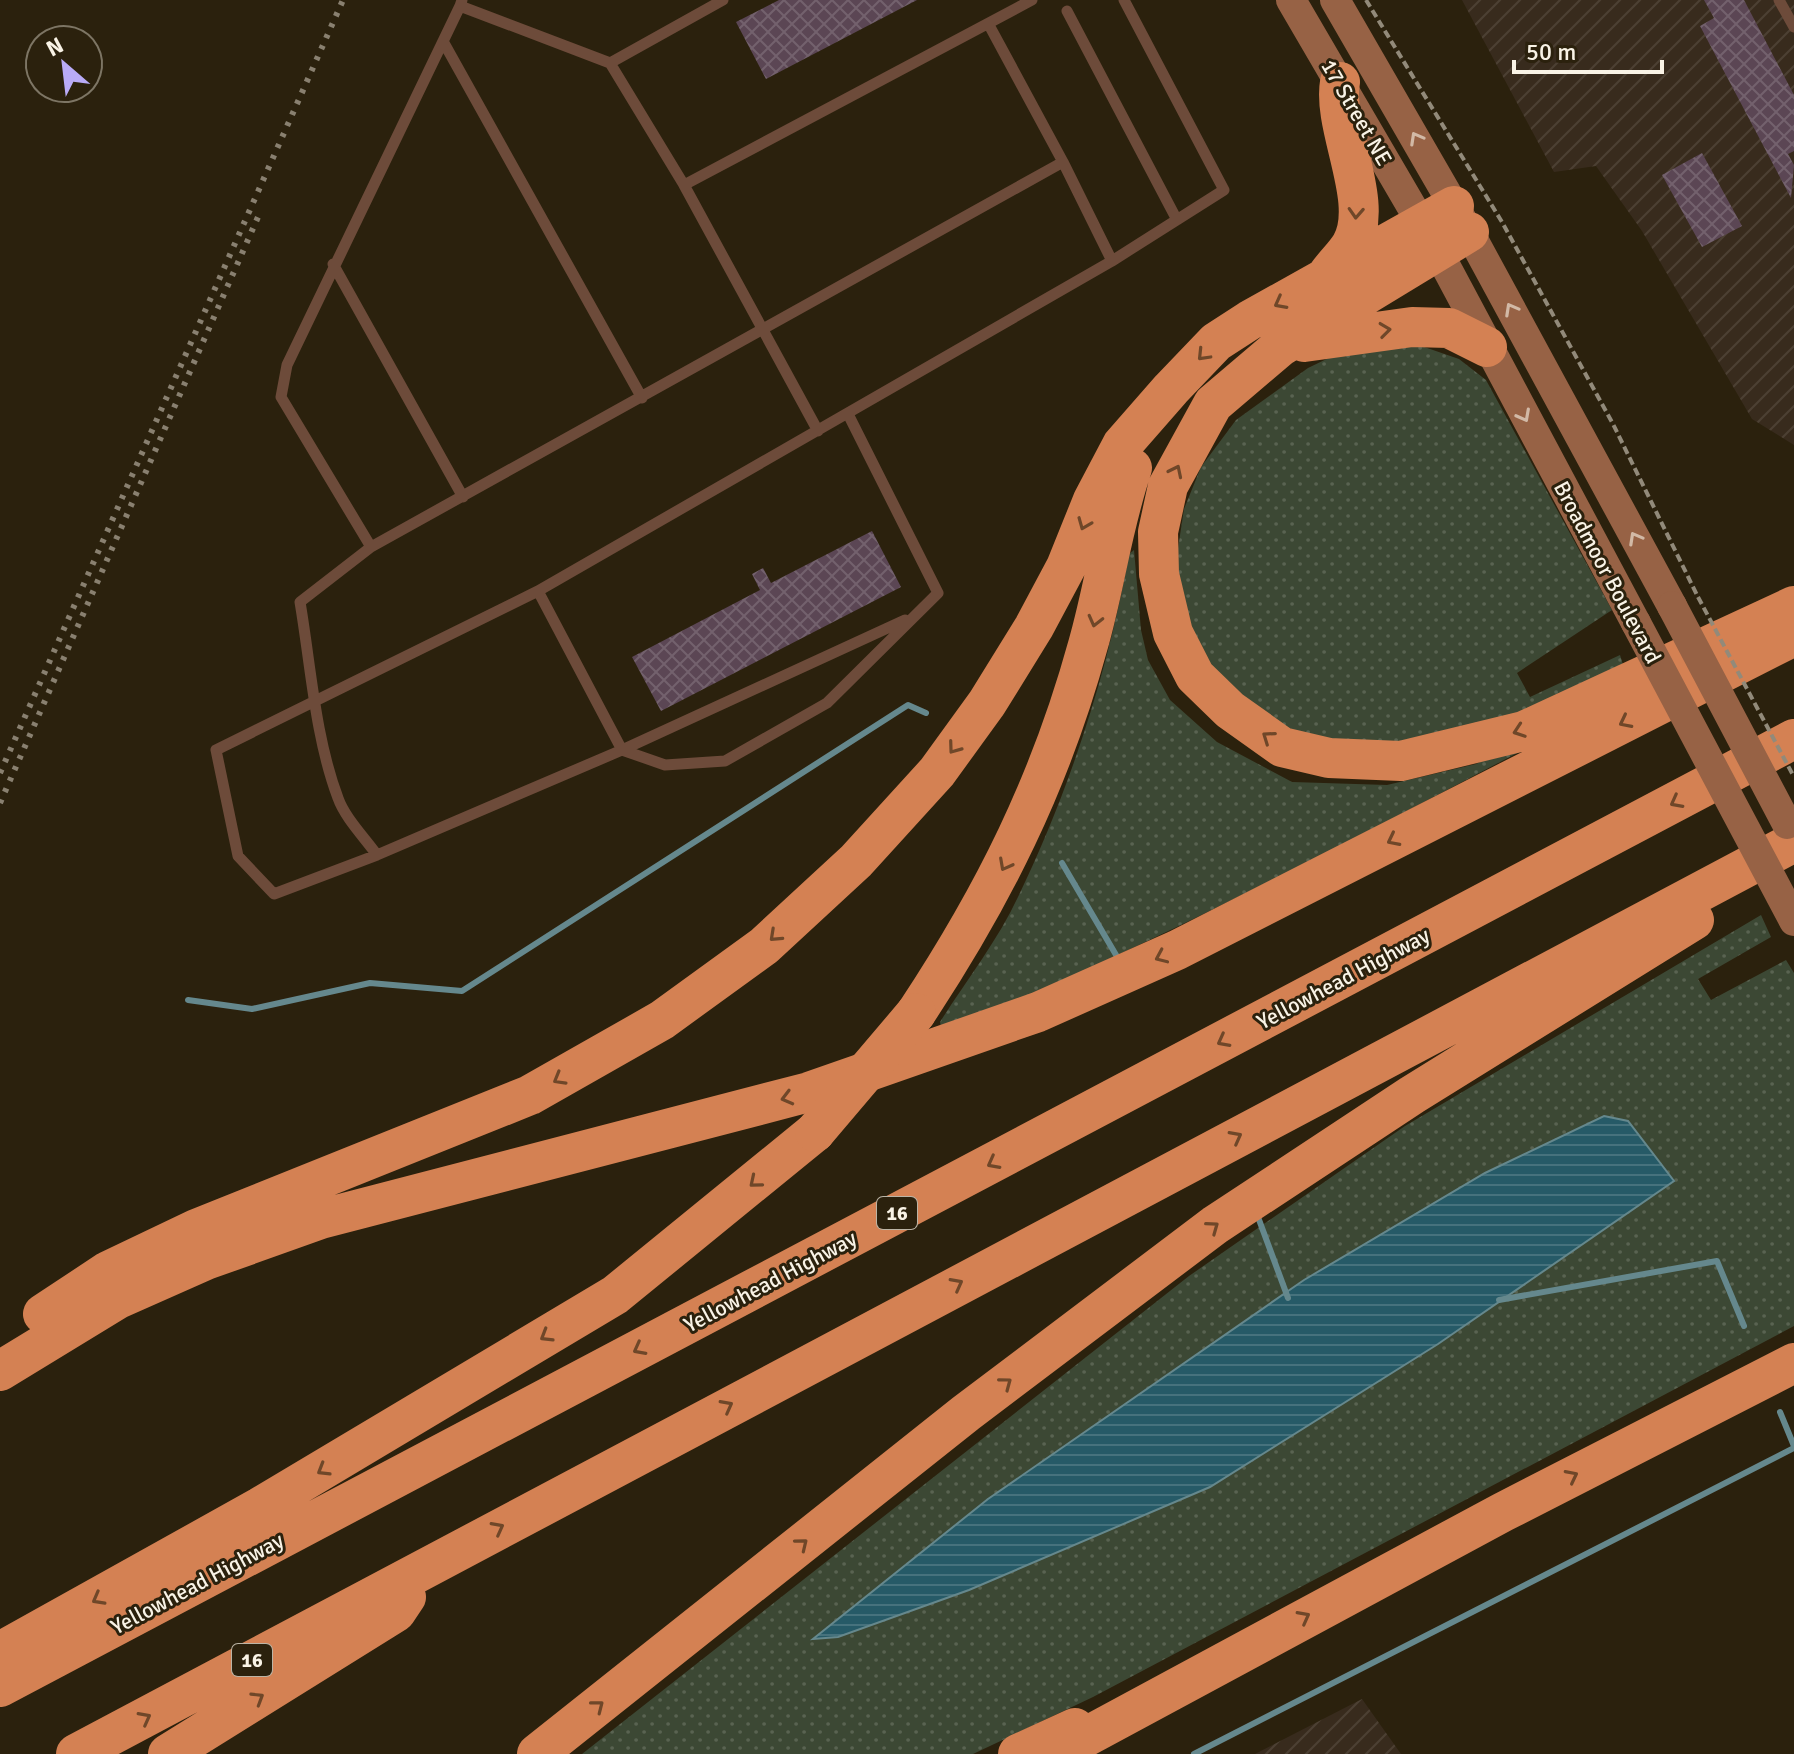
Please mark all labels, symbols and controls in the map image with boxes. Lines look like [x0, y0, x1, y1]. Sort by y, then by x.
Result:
north arrow [24, 24, 104, 104]
scale bar [1514, 24, 1662, 74]
text: N [42, 31, 68, 62]
text: 50 m [1526, 37, 1576, 67]
street label: 17 Street NE [1315, 54, 1398, 170]
one-way arrow [1410, 132, 1425, 146]
one-way arrow [1347, 207, 1364, 220]
one-way arrow [1274, 294, 1289, 309]
one-way arrow [1505, 303, 1520, 317]
one-way arrow [1378, 322, 1392, 339]
one-way arrow [1199, 346, 1213, 361]
one-way arrow [1514, 407, 1530, 421]
one-way arrow [1166, 465, 1181, 480]
street label: Broadmoor Boulevard [1548, 476, 1667, 668]
one-way arrow [1077, 516, 1093, 530]
one-way arrow [1629, 531, 1644, 546]
one-way arrow [1087, 613, 1104, 627]
one-way arrow [1618, 712, 1633, 728]
one-way arrow [1513, 722, 1527, 738]
one-way arrow [1262, 732, 1276, 747]
one-way arrow [950, 740, 964, 754]
one-way arrow [1669, 792, 1684, 807]
one-way arrow [1387, 830, 1401, 846]
one-way arrow [1000, 856, 1015, 871]
street label: Yellowhead Highway [1252, 921, 1435, 1035]
one-way arrow [770, 926, 784, 941]
one-way arrow [1155, 947, 1169, 963]
one-way arrow [1216, 1032, 1231, 1047]
one-way arrow [553, 1069, 568, 1085]
one-way arrow [781, 1089, 794, 1105]
one-way arrow [1228, 1131, 1243, 1146]
one-way arrow [987, 1153, 1001, 1168]
one-way arrow [750, 1172, 765, 1187]
road number: 16 [877, 1197, 917, 1229]
one-way arrow [1205, 1222, 1219, 1237]
street label: Yellowhead Highway [679, 1224, 862, 1338]
one-way arrow [949, 1279, 963, 1294]
one-way arrow [540, 1326, 555, 1342]
one-way arrow [633, 1340, 648, 1355]
one-way arrow [997, 1379, 1012, 1393]
one-way arrow [719, 1401, 734, 1416]
one-way arrow [317, 1460, 332, 1475]
one-way arrow [1563, 1471, 1578, 1486]
one-way arrow [489, 1523, 504, 1538]
street label: Yellowhead Highway [106, 1526, 289, 1640]
one-way arrow [793, 1539, 807, 1554]
one-way arrow [91, 1589, 106, 1604]
one-way arrow [1295, 1611, 1310, 1627]
road number: 16 [232, 1644, 272, 1676]
one-way arrow [249, 1692, 264, 1707]
one-way arrow [589, 1701, 603, 1716]
one-way arrow [136, 1712, 151, 1727]

